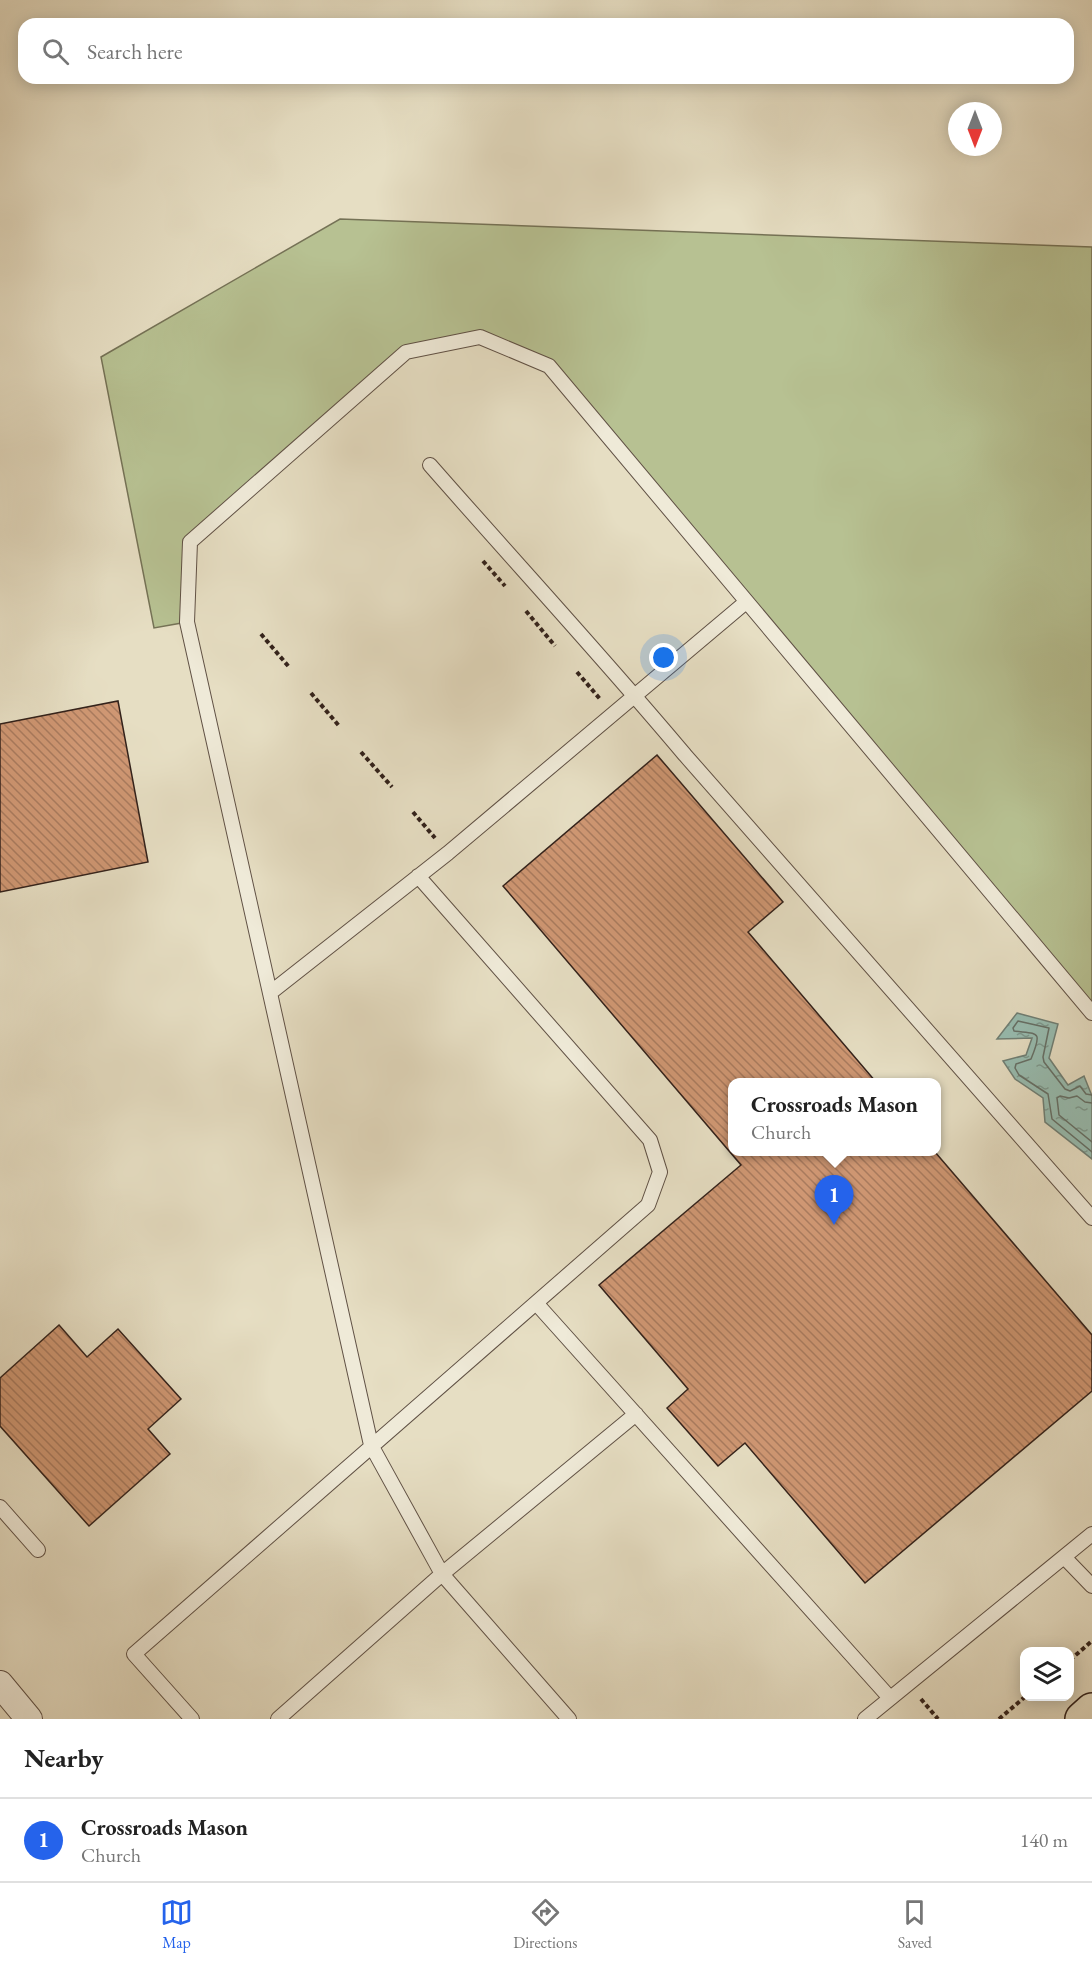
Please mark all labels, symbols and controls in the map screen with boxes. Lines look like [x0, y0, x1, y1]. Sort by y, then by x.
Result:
search box [18, 18, 1074, 84]
icon: search [39, 35, 72, 68]
text: Search here [87, 37, 182, 66]
north arrow [948, 102, 1002, 156]
your location [649, 643, 678, 672]
popup [728, 1078, 941, 1156]
text: Crossroads Mason [751, 1090, 918, 1119]
text: Church [751, 1119, 811, 1145]
pin: 1 [814, 1176, 854, 1225]
map controls [1020, 1647, 1074, 1701]
button: layers [1020, 1647, 1074, 1701]
text: Nearby [24, 1741, 104, 1775]
text: Crossroads Mason [81, 1813, 248, 1842]
text: 1 [38, 1827, 49, 1853]
text: 140 m [1020, 1827, 1068, 1853]
text: Church [81, 1842, 141, 1868]
tab: Map [160, 1896, 193, 1953]
tab: Directions [513, 1896, 578, 1953]
tab: Saved [898, 1896, 932, 1953]

